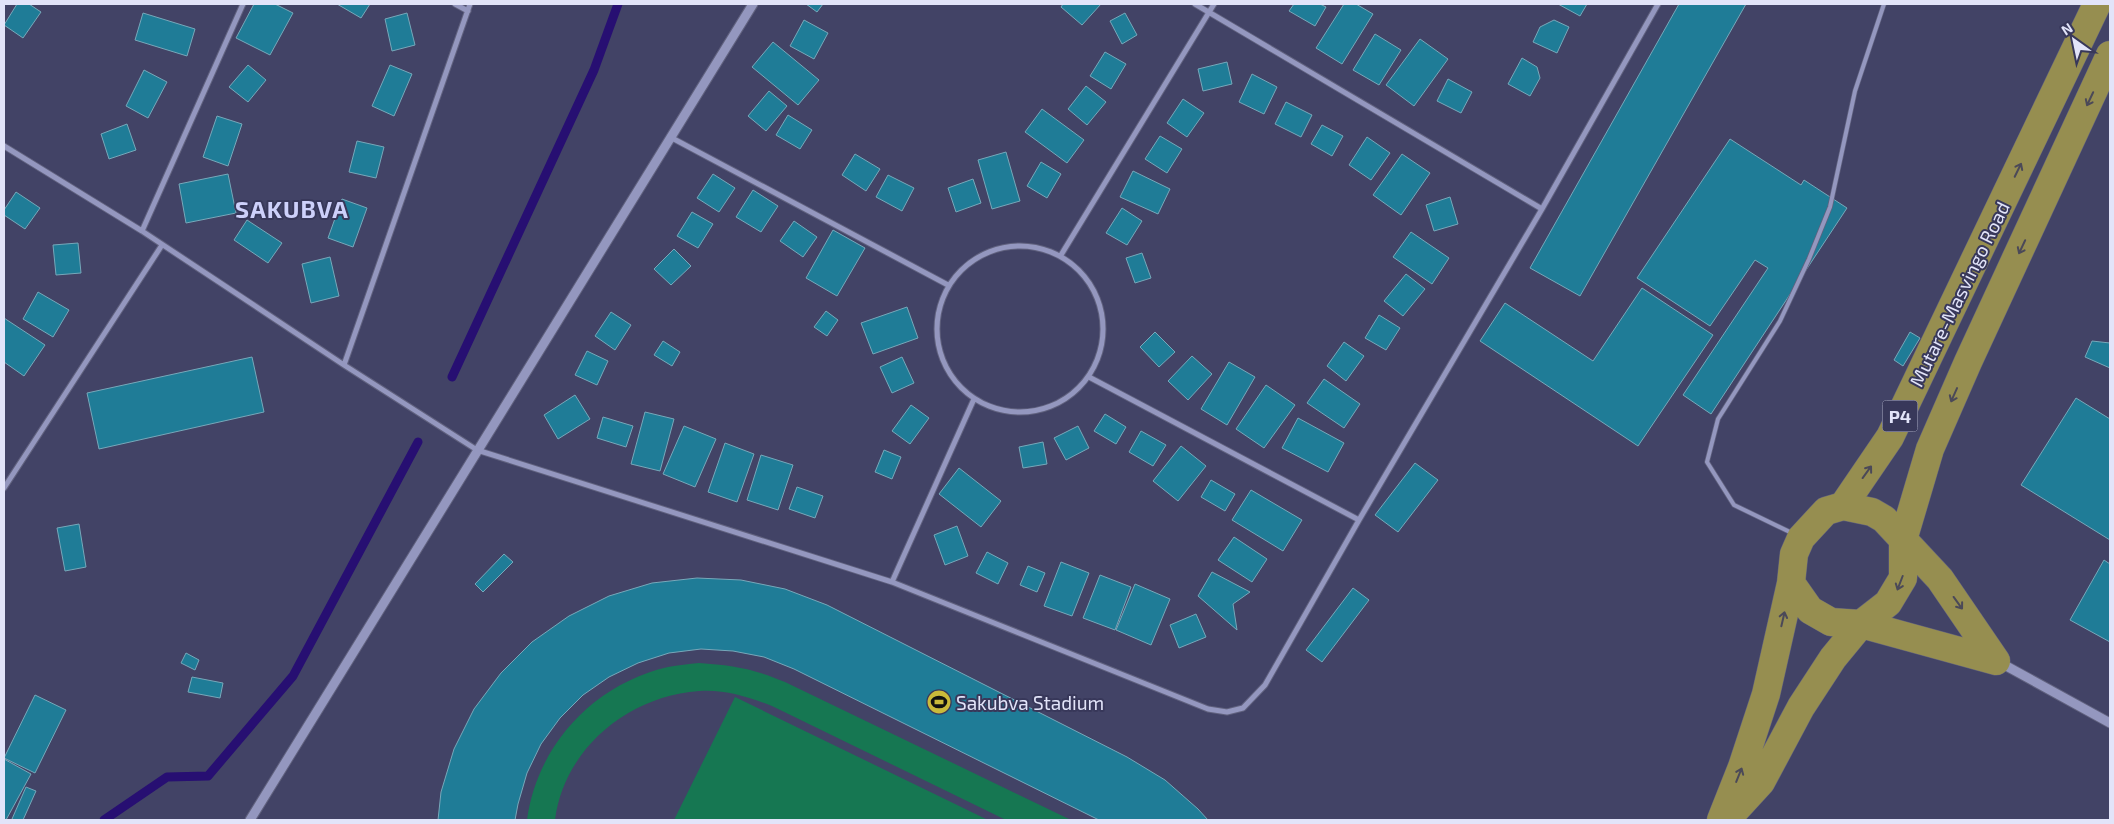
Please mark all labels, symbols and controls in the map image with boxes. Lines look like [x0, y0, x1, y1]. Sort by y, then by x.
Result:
north arrow [2049, 15, 2099, 65]
text: N [2058, 19, 2076, 39]
one-way arrow [2084, 92, 2094, 107]
one-way arrow [2014, 163, 2023, 178]
district label: SAKUBVA [235, 194, 349, 223]
street label: Mutare-Masvingo Road [1904, 198, 2014, 390]
one-way arrow [2016, 239, 2026, 254]
one-way arrow [1948, 387, 1958, 402]
road number: P4 [1882, 401, 1918, 432]
one-way arrow [1862, 466, 1873, 479]
one-way arrow [1895, 574, 1904, 590]
one-way arrow [1953, 596, 1963, 610]
one-way arrow [1779, 611, 1788, 627]
sports icon: Sakubva Stadium [926, 689, 952, 715]
place label: Sakubva Stadium [956, 691, 1104, 714]
one-way arrow [1734, 768, 1744, 783]

